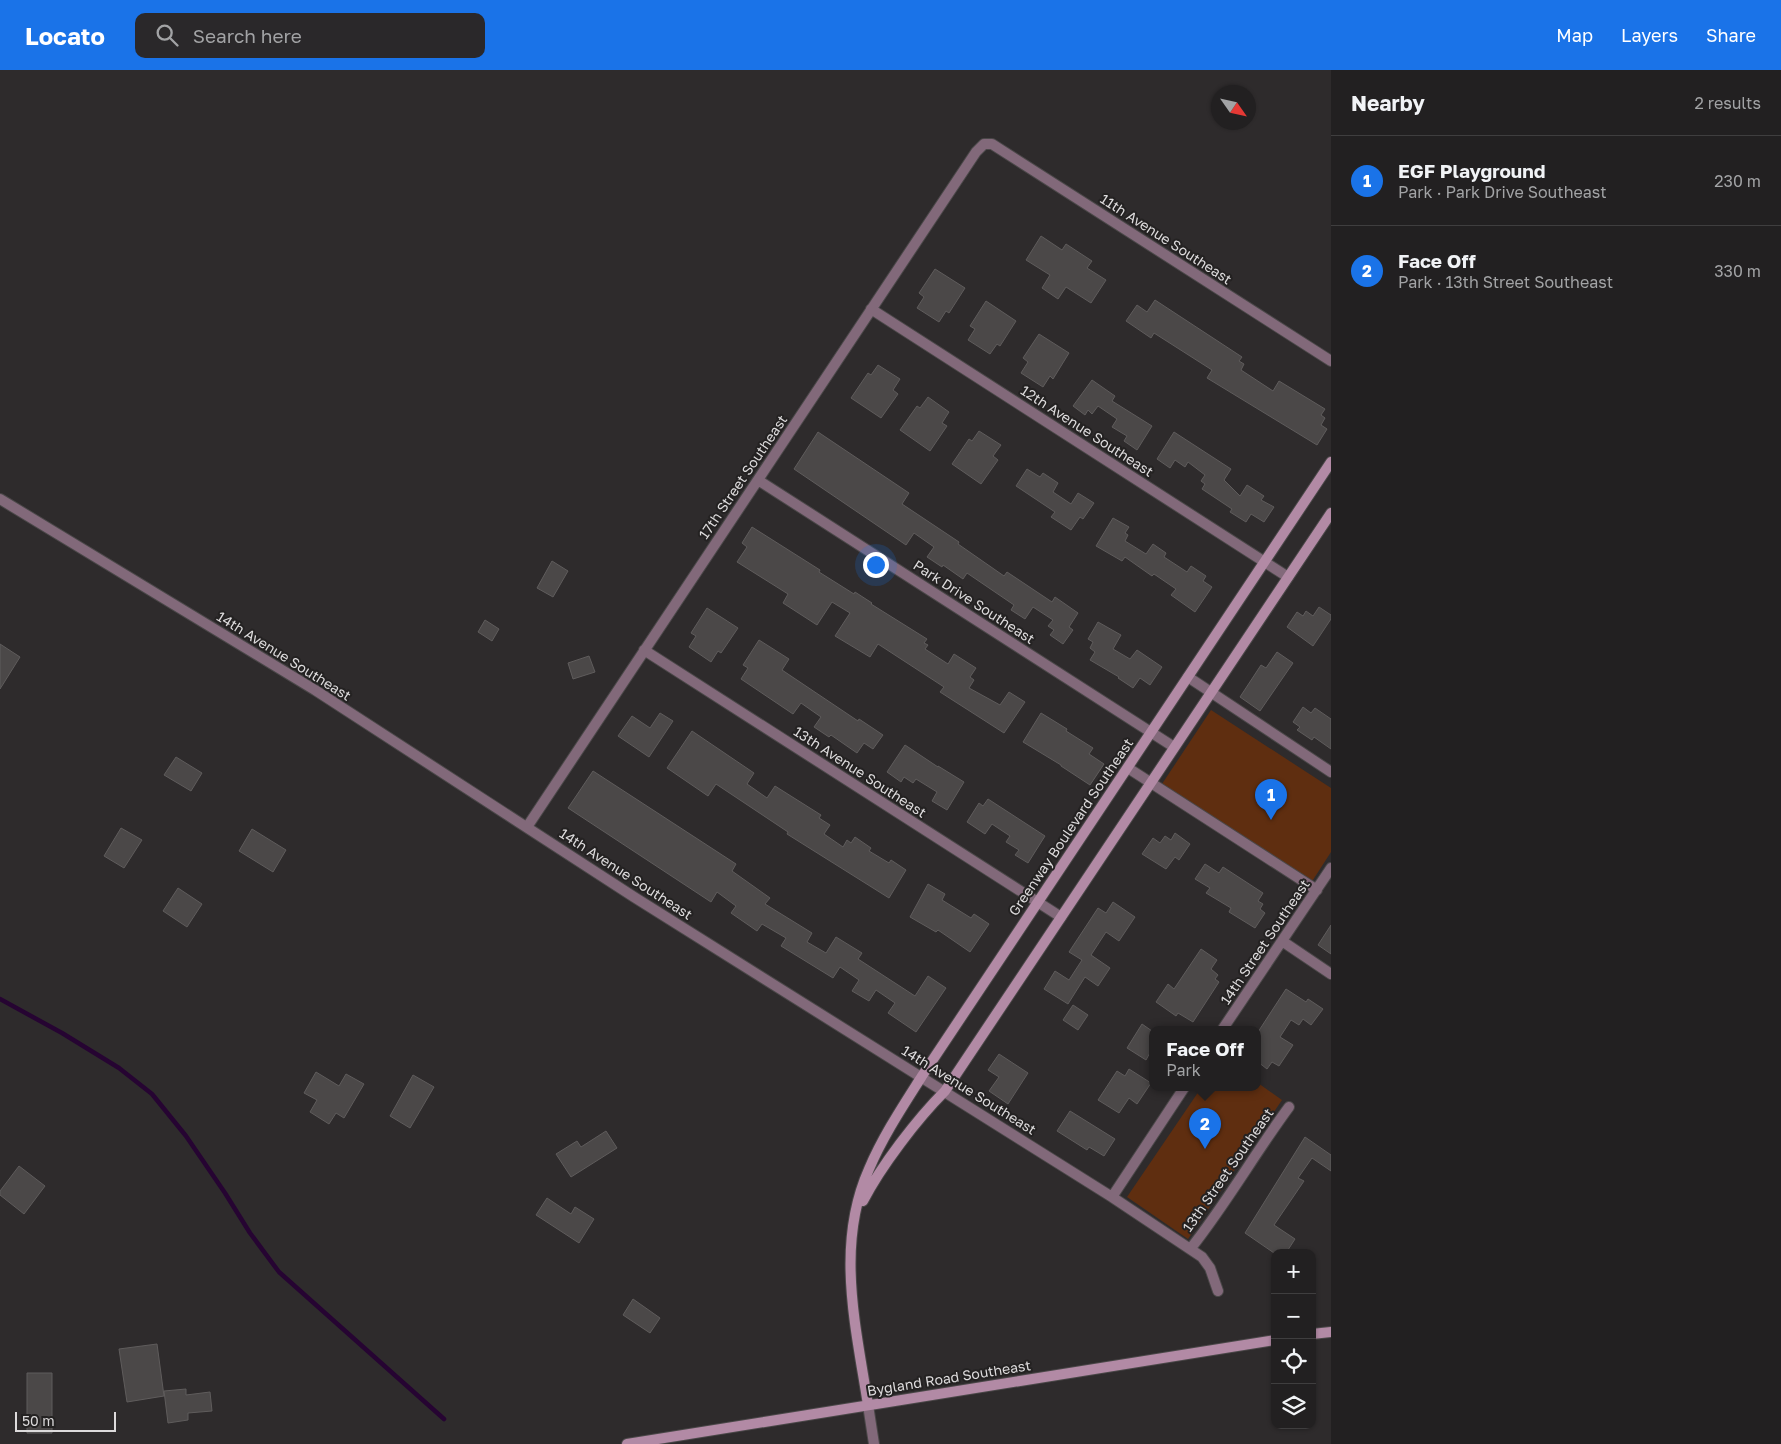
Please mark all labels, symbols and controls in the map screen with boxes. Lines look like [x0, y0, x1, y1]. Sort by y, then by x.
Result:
search box [135, 13, 485, 58]
text: Locato [25, 21, 105, 50]
icon: search [153, 21, 181, 49]
text: Search here [193, 24, 302, 47]
text: Map [1556, 24, 1593, 46]
text: Layers [1621, 24, 1678, 46]
text: Share [1706, 24, 1756, 46]
north arrow [1211, 85, 1256, 130]
text: Nearby [1351, 90, 1425, 116]
text: 2 results [1695, 93, 1761, 113]
text: EGF Playground [1398, 159, 1545, 182]
text: 1 [1363, 171, 1371, 191]
text: 230 m [1714, 171, 1761, 191]
text: Park · Park Drive Southeast [1398, 182, 1607, 202]
street label: 11th Avenue Southeast [1097, 190, 1235, 287]
text: Face Off [1398, 249, 1476, 272]
text: 2 [1362, 261, 1372, 281]
text: 330 m [1714, 261, 1761, 281]
text: Park · 13th Street Southeast [1398, 272, 1613, 292]
street label: 12th Avenue Southeast [1018, 381, 1157, 480]
street label: 17th Street Southeast [695, 411, 790, 542]
your location [863, 552, 889, 578]
street label: Park Drive Southeast [910, 556, 1038, 647]
street label: 14th Avenue Southeast [214, 607, 355, 704]
street label: 13th Avenue Southeast [791, 722, 930, 821]
street label: Greenway Boulevard Southeast [1005, 735, 1136, 919]
pin: 1 [1255, 779, 1287, 820]
street label: 14th Avenue Southeast [557, 824, 696, 923]
street label: 14th Street Southeast [1216, 876, 1313, 1007]
popup [1149, 1026, 1261, 1091]
text: Face Off [1166, 1037, 1244, 1060]
street label: 14th Avenue Southeast [899, 1041, 1040, 1138]
text: Park [1166, 1060, 1201, 1080]
street label: 13th Street Southeast [1179, 1105, 1277, 1235]
pin: 2 [1189, 1108, 1221, 1149]
map controls [1271, 1249, 1316, 1429]
button: + [1271, 1249, 1316, 1294]
button: − [1271, 1294, 1316, 1339]
button: locate [1271, 1339, 1316, 1384]
street label: Bygland Road Southeast [866, 1356, 1032, 1399]
button: layers [1271, 1384, 1316, 1429]
scale bar [15, 1409, 116, 1432]
text: 50 m [22, 1412, 55, 1429]

